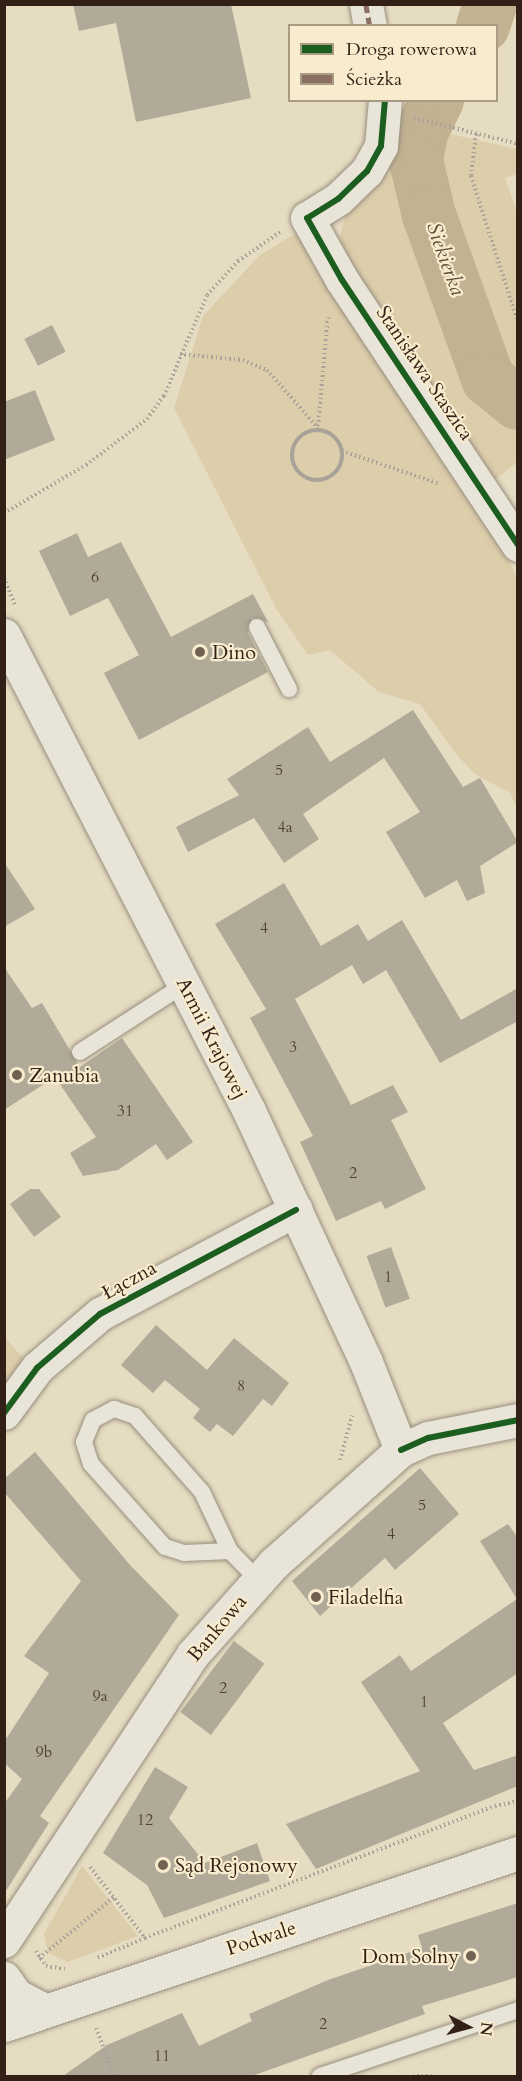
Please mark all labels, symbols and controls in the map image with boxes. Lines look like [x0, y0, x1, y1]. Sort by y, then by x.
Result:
legend [288, 24, 498, 102]
text: Droga rowerowa [346, 37, 477, 62]
text: Ścieżka [346, 67, 402, 92]
water label: Siekierka [420, 219, 470, 299]
street label: Stanisława Staszica [371, 301, 479, 445]
house number: 6 [91, 567, 99, 587]
place label: Dino [212, 640, 256, 664]
marker: Dino [193, 645, 207, 659]
house number: 5 [275, 760, 283, 780]
house number: 4a [277, 817, 293, 837]
house number: 4 [260, 918, 268, 938]
street label: Armii Krajowej [171, 973, 253, 1103]
house number: 3 [289, 1037, 297, 1057]
place label: Zanubia [29, 1063, 99, 1087]
marker: Zanubia [10, 1068, 24, 1082]
house number: 31 [117, 1101, 133, 1121]
house number: 2 [349, 1163, 357, 1183]
street label: Łączna [98, 1255, 160, 1305]
house number: 1 [384, 1267, 392, 1287]
house number: 8 [237, 1376, 245, 1396]
house number: 5 [418, 1495, 426, 1515]
house number: 4 [387, 1524, 395, 1544]
place label: Filadelfia [328, 1585, 403, 1609]
street label: Bankowa [182, 1590, 252, 1666]
marker: Filadelfia [309, 1590, 323, 1604]
house number: 2 [219, 1678, 227, 1698]
house number: 9a [92, 1686, 108, 1706]
house number: 1 [420, 1692, 428, 1712]
house number: 9b [36, 1742, 52, 1762]
house number: 12 [137, 1810, 153, 1830]
place label: Sąd Rejonowy [175, 1853, 298, 1877]
marker: Sąd Rejonowy [156, 1858, 170, 1872]
street label: Podwale [223, 1915, 299, 1961]
place label: Dom Solny [362, 1944, 459, 1968]
marker: Dom Solny [464, 1949, 478, 1963]
north arrow [438, 1997, 498, 2057]
house number: 2 [319, 2014, 327, 2034]
text: N [474, 2021, 498, 2037]
house number: 11 [154, 2046, 170, 2066]

